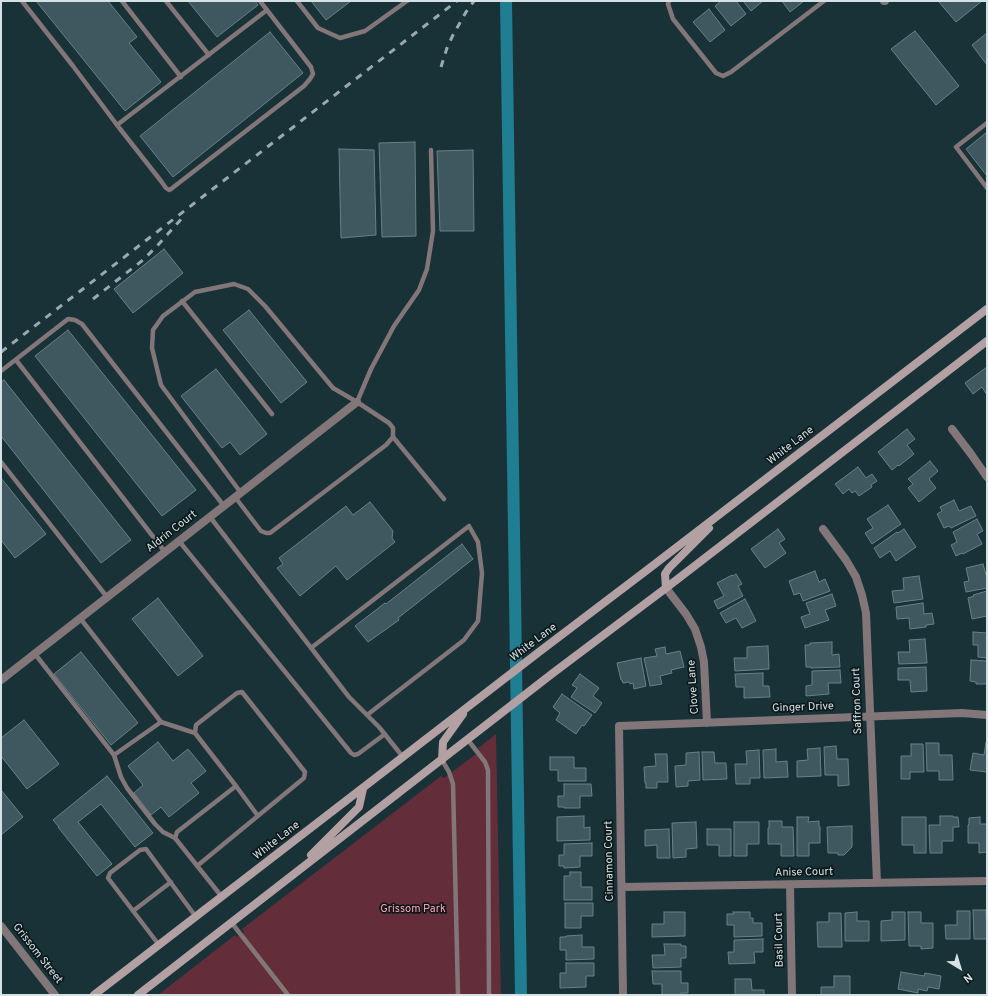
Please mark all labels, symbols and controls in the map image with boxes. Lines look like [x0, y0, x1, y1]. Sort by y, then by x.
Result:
street label: White Lane [765, 424, 817, 468]
street label: Aldrin Court [144, 508, 200, 556]
street label: White Lane [508, 621, 560, 665]
street label: Clove Lane [686, 659, 702, 715]
street label: Saffron Court [850, 667, 866, 735]
street label: Ginger Drive [772, 700, 834, 716]
street label: White Lane [251, 819, 303, 863]
street label: Cinnamon Court [603, 820, 617, 902]
street label: Anise Court [775, 866, 833, 880]
park label: Grissom Park [380, 903, 446, 917]
street label: Basil Court [773, 913, 787, 967]
street label: Grissom Street [9, 921, 65, 987]
north arrow [940, 948, 980, 988]
text: N [960, 970, 975, 985]

